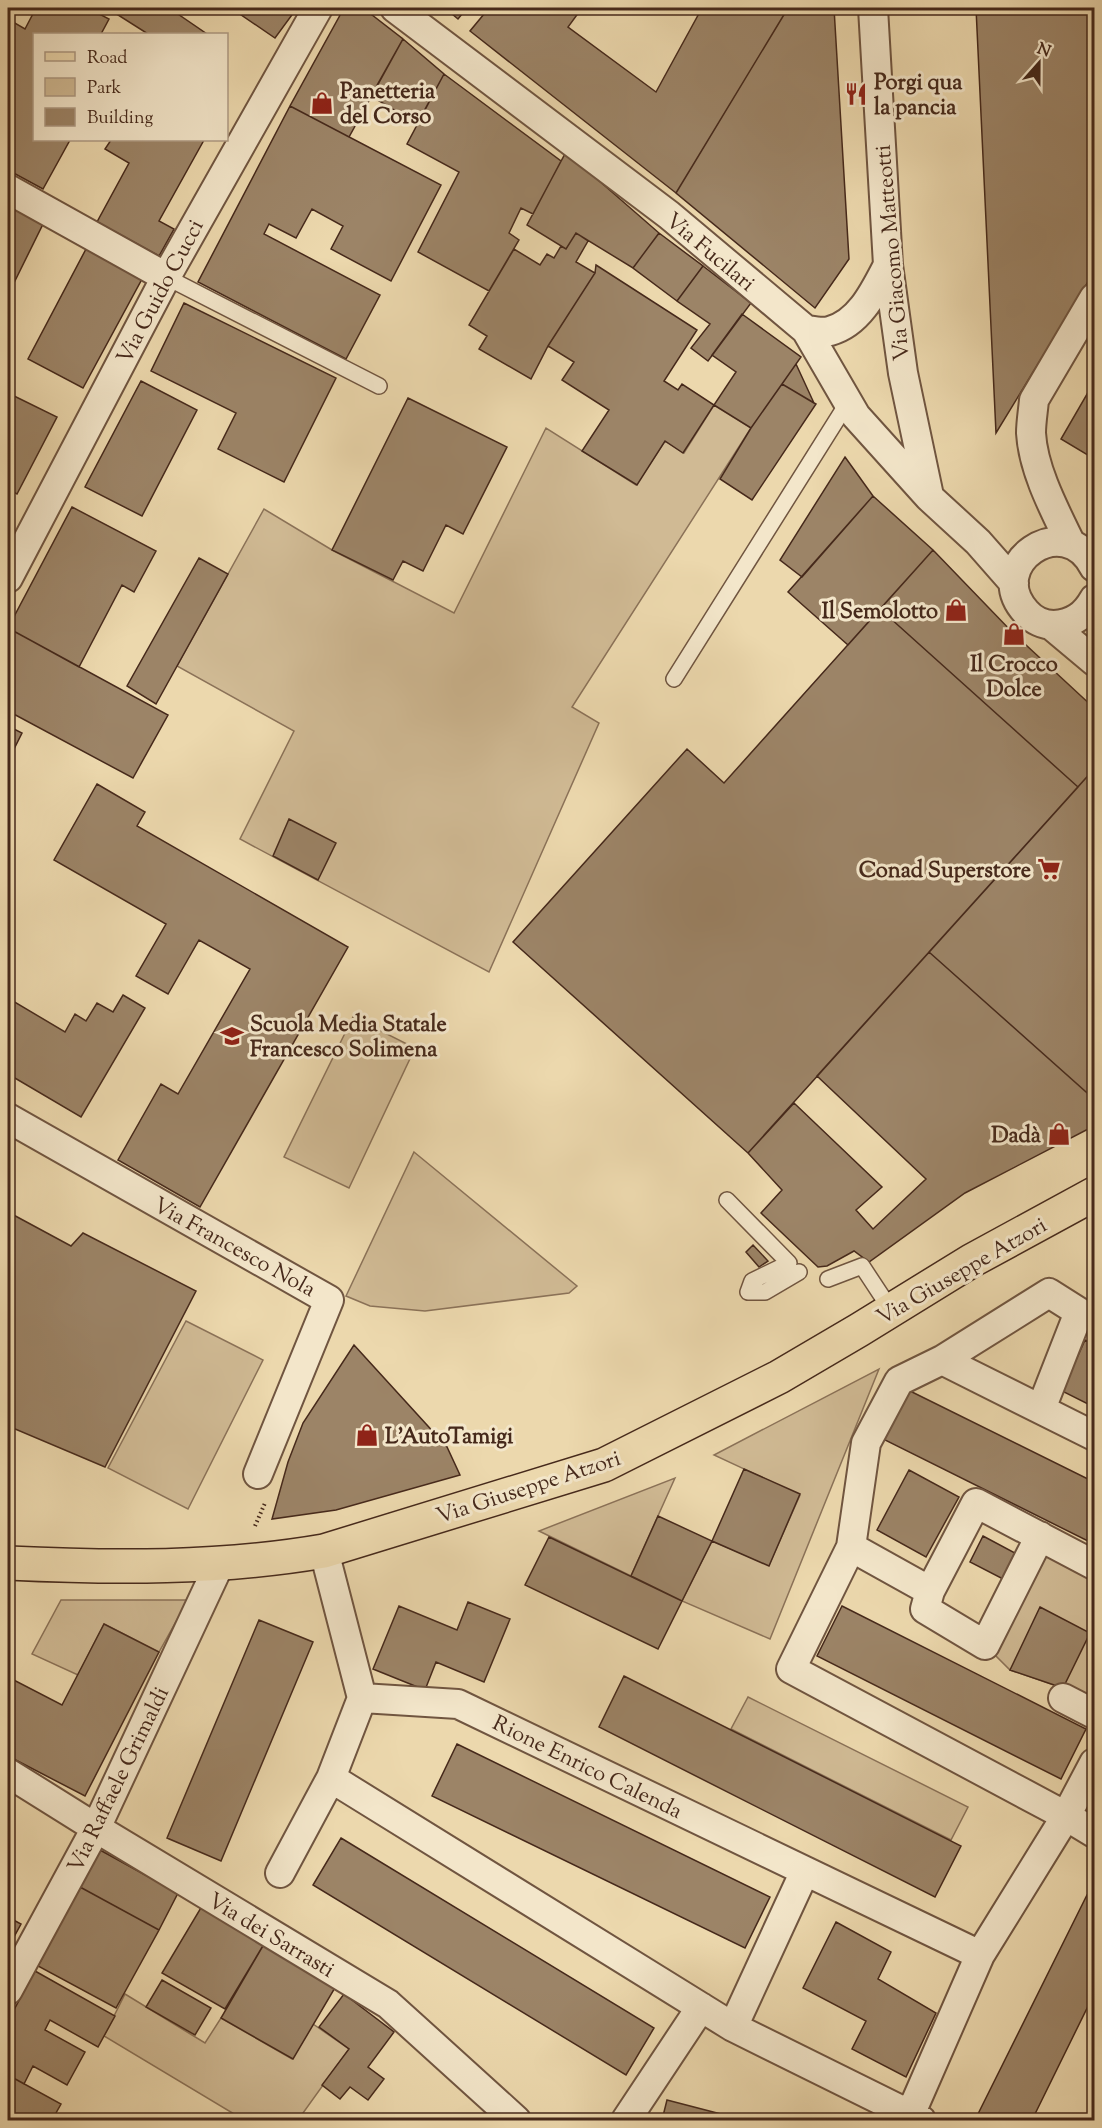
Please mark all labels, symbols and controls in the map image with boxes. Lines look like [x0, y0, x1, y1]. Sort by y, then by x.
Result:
legend [33, 33, 228, 141]
north arrow [1009, 33, 1069, 93]
text: N [1033, 38, 1054, 64]
text: Road [87, 46, 127, 72]
place label: Porgi qua la pancia [874, 68, 963, 125]
text: Park [87, 76, 122, 102]
place label: Panetteria del Corso [340, 77, 436, 134]
restaurant icon: Porgi qua la pancia [843, 81, 869, 107]
shop icon: Panetteria del Corso [309, 90, 335, 116]
text: Building [87, 106, 153, 132]
street label: Via Giacomo Matteotti [869, 143, 919, 362]
street label: Via Fucilari [657, 206, 761, 301]
street label: Via Guido Cucci [110, 214, 213, 370]
place label: Il Semolotto [822, 597, 938, 629]
shop icon: Il Semolotto [943, 597, 969, 623]
shop icon: Il Crocco Dolce [1001, 621, 1027, 647]
place label: Il Crocco Dolce [970, 650, 1058, 707]
place label: Conad Superstore [859, 856, 1031, 888]
supermarket icon: Conad Superstore [1036, 856, 1062, 882]
place label: Scuola Media Statale Francesco Solimena [250, 1010, 447, 1067]
school or university icon: Scuola Media Statale Francesco Solimena [219, 1023, 245, 1049]
place label: Dadà [991, 1121, 1042, 1153]
shop icon: Dadà [1046, 1121, 1072, 1147]
street label: Via Francesco Nola [146, 1191, 321, 1307]
street label: Via Giuseppe Atzori [871, 1211, 1054, 1334]
shop icon: L'AutoTamigi [354, 1422, 380, 1448]
place label: L'AutoTamigi [385, 1422, 514, 1454]
street label: Via Giuseppe Atzori [433, 1444, 625, 1534]
street label: Via Raffaele Grimaldi [61, 1682, 179, 1879]
street label: Rione Enrico Calenda [486, 1709, 687, 1829]
street label: Via dei Sarrasti [201, 1886, 340, 1987]

